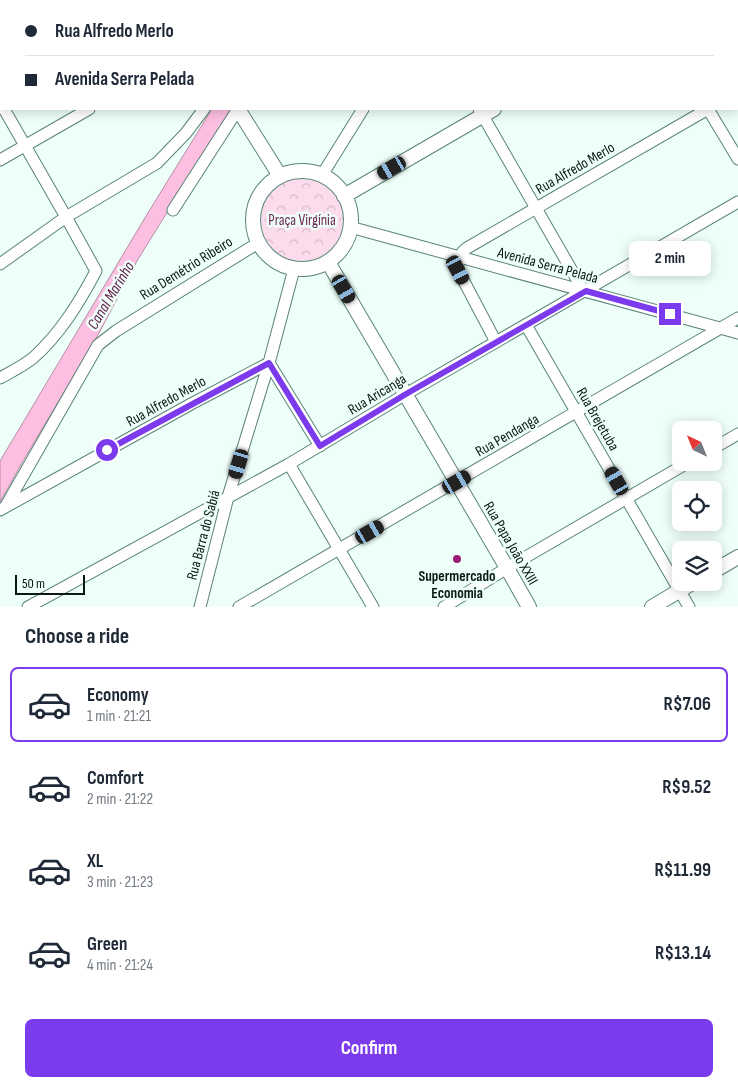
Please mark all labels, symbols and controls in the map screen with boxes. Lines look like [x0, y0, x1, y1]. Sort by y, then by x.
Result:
text: Rua Alfredo Merlo [55, 20, 174, 43]
text: Avenida Serra Pelada [55, 68, 194, 91]
street label: Rua Alfredo Merlo [532, 138, 618, 199]
car [375, 154, 408, 182]
park label: Praça Virgínia [268, 211, 336, 230]
street label: Rua Demétrio Ribeiro [136, 232, 236, 304]
callout: 2 min [629, 242, 711, 276]
street label: Avenida Serra Pelada [494, 243, 601, 288]
text: 2 min [655, 249, 685, 268]
car [444, 253, 471, 287]
water label: Canal Marinho [84, 258, 139, 333]
car [330, 272, 357, 306]
route end [659, 303, 681, 325]
street label: Rua Aricanga [345, 370, 410, 419]
street label: Rua Alfredo Merlo [123, 372, 209, 431]
street label: Rua Brejetuba [572, 384, 623, 454]
street label: Rua Pendanga [472, 410, 543, 461]
north arrow [672, 421, 722, 471]
map controls [672, 421, 722, 591]
route start [96, 439, 118, 461]
car [227, 447, 250, 481]
car [603, 464, 630, 498]
car [440, 468, 473, 496]
button: locate [672, 481, 722, 531]
street label: Rua Barra do Sabiá [182, 488, 225, 582]
street label: Rua Papa João XXIII [479, 498, 542, 588]
car [353, 518, 386, 546]
button: layers [672, 541, 722, 591]
marker: Supermercado Economia [451, 553, 463, 565]
place label: Supermercado Economia [418, 567, 496, 603]
scale bar [15, 572, 85, 595]
text: 50 m [22, 575, 45, 592]
text: Choose a ride [25, 623, 129, 650]
icon: car [27, 682, 72, 727]
text: Economy [87, 684, 149, 707]
text: R$7.06 [664, 693, 711, 716]
text: 1 min · 21:21 [87, 707, 151, 726]
icon: car [27, 765, 72, 810]
text: Comfort [87, 767, 144, 790]
text: R$9.52 [662, 776, 711, 799]
text: 2 min · 21:22 [87, 790, 153, 809]
icon: car [27, 848, 72, 893]
text: XL [87, 850, 103, 873]
text: R$11.99 [655, 859, 711, 882]
text: 3 min · 21:23 [87, 873, 153, 892]
icon: car [27, 931, 72, 976]
text: Green [87, 933, 127, 956]
text: R$13.14 [655, 942, 711, 965]
text: 4 min · 21:24 [87, 956, 153, 975]
button: Confirm [25, 1019, 713, 1077]

